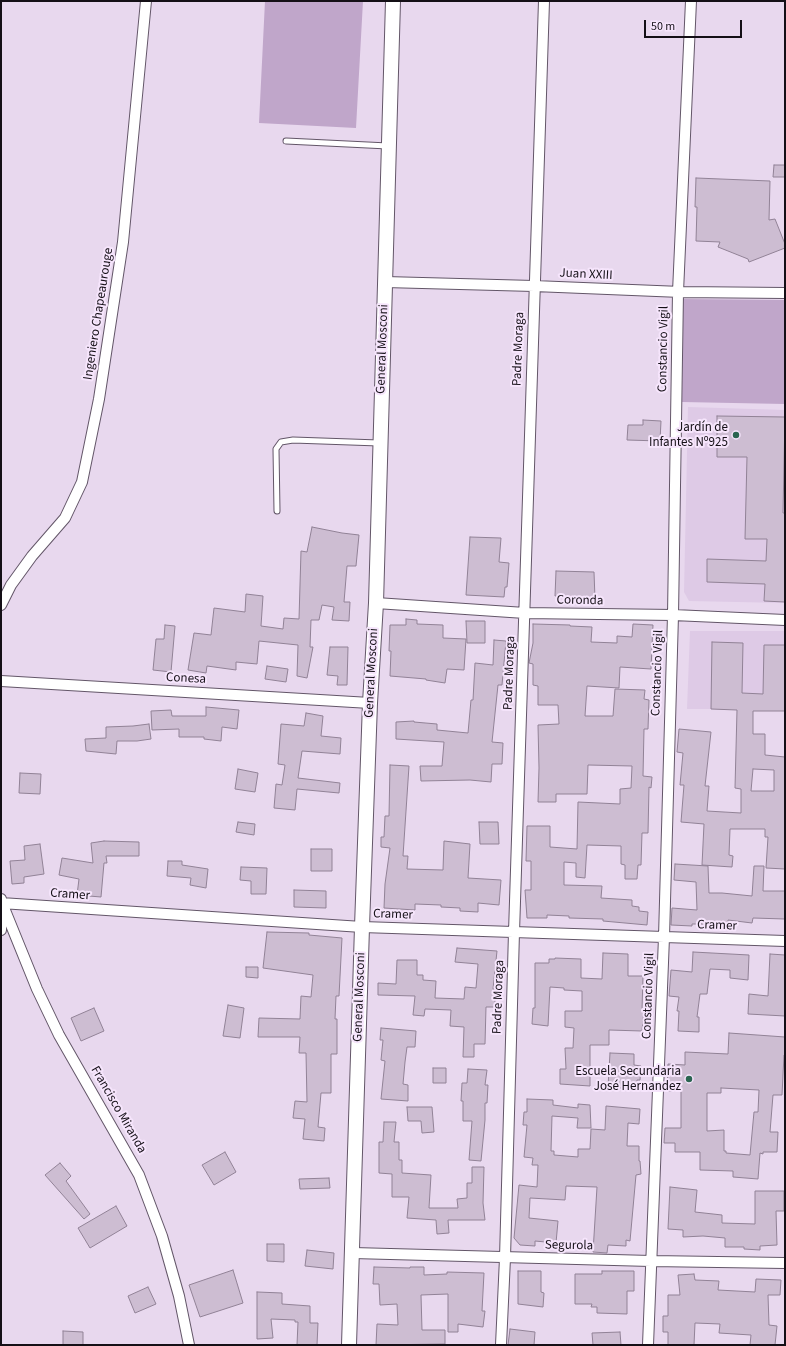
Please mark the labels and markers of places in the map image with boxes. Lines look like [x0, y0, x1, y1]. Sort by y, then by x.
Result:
place label: Jardín de Infantes Nº925 [649, 420, 728, 451]
marker: Jardín de Infantes Nº925 [731, 430, 741, 440]
place label: Escuela Secundaria José Hernandez [575, 1064, 681, 1095]
marker: Escuela Secundaria José Hernandez [684, 1074, 694, 1084]

